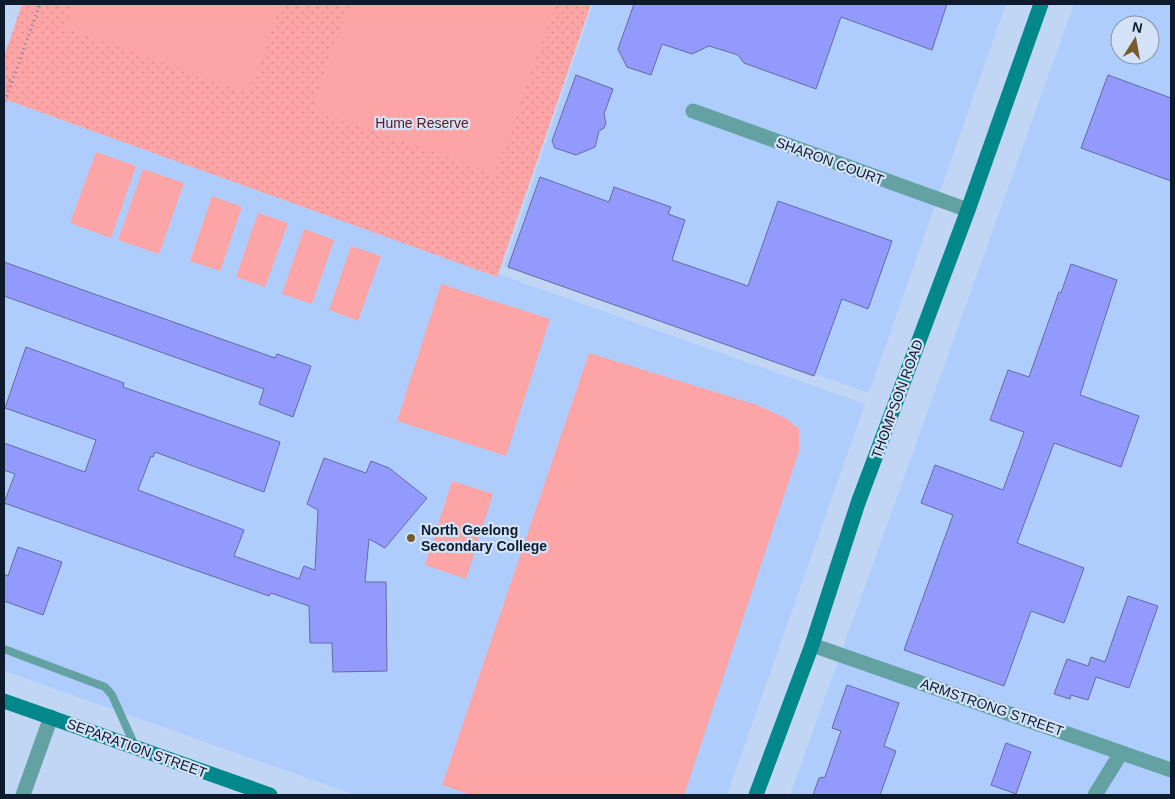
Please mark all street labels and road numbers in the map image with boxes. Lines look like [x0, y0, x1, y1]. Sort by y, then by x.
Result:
street label: SHARON COURT [774, 134, 886, 188]
street label: THOMPSON ROAD [868, 337, 926, 461]
street label: ARMSTRONG STREET [918, 675, 1066, 739]
street label: SEPARATION STREET [65, 715, 209, 781]

